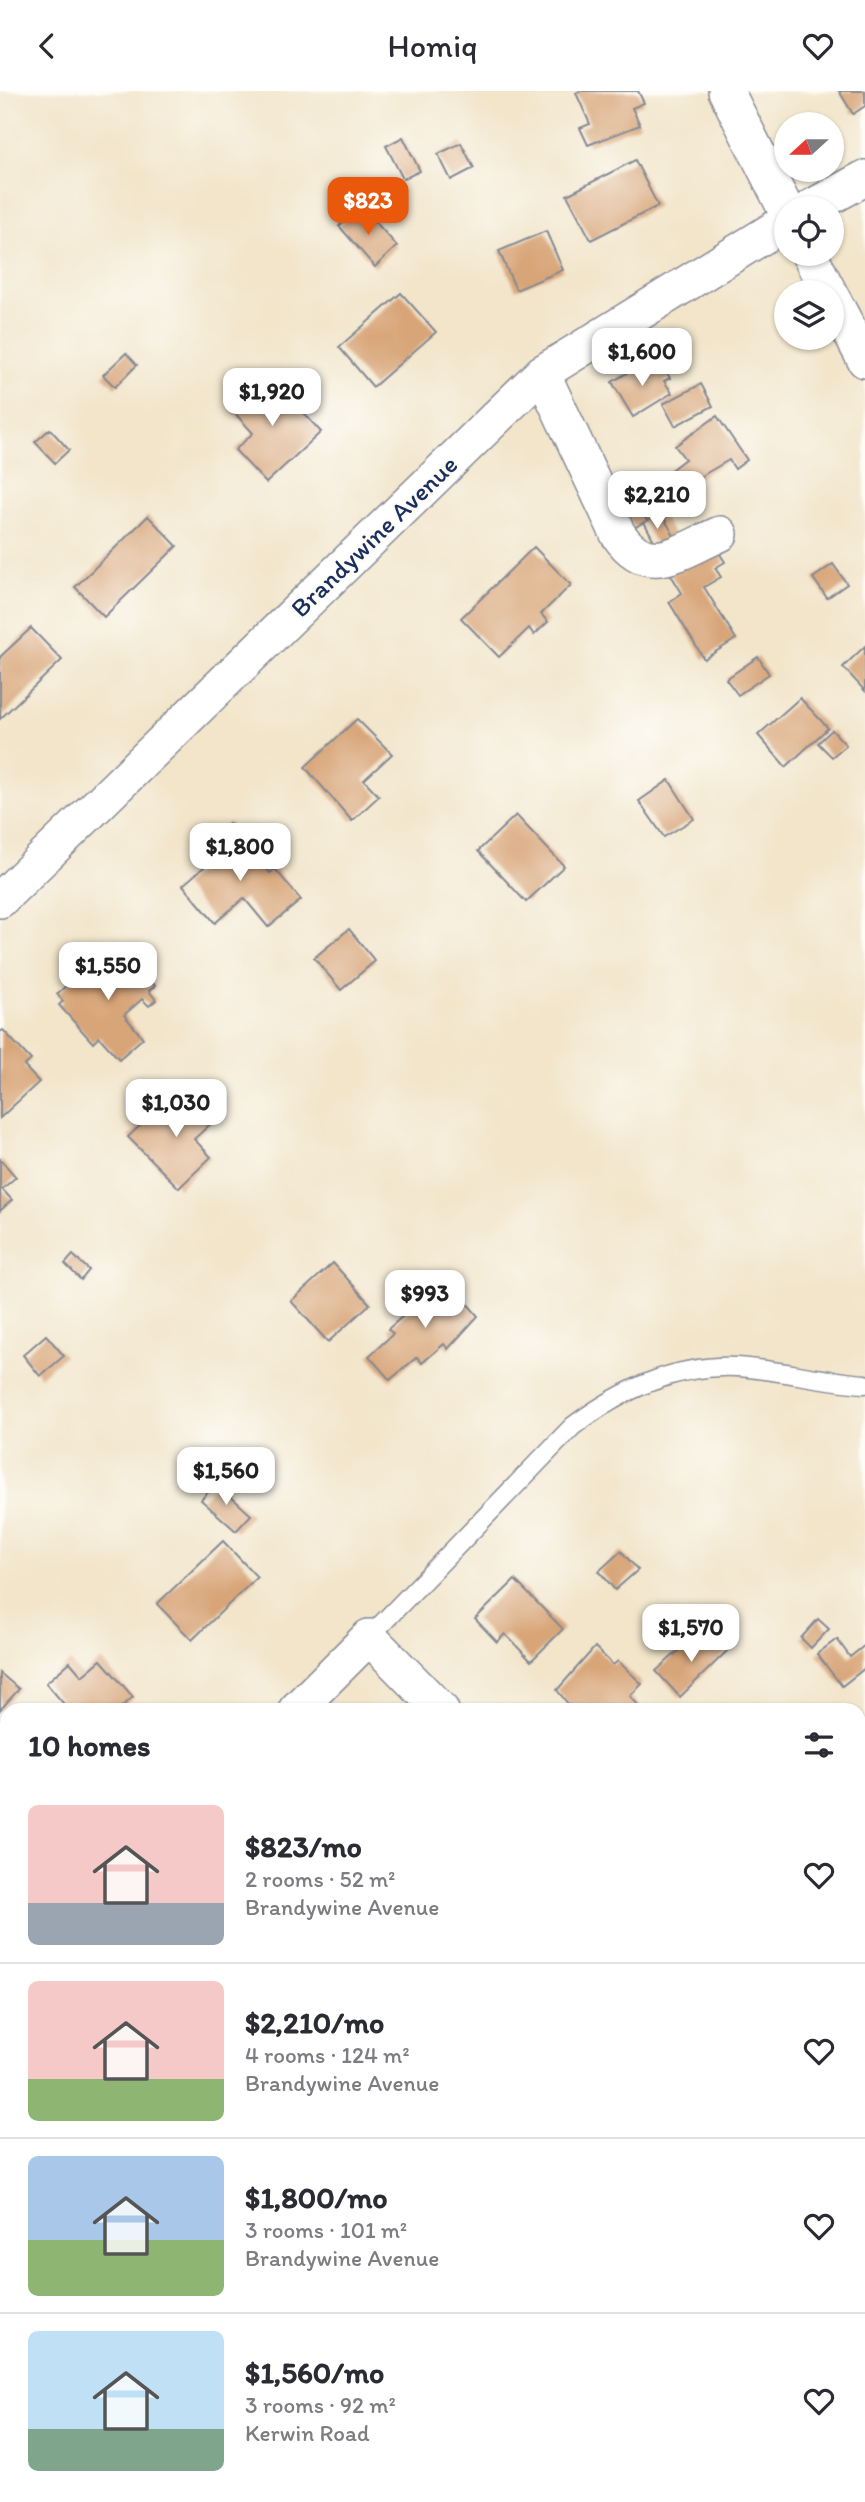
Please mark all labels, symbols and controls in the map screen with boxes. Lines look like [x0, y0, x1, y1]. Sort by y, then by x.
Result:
icon: back [28, 27, 66, 65]
text: Homiq [388, 27, 477, 65]
icon: heart [799, 27, 837, 65]
north arrow [774, 112, 844, 182]
map controls [774, 112, 844, 350]
pin: $823 [327, 177, 409, 237]
text: $823 [344, 186, 392, 214]
button: locate [774, 196, 844, 266]
button: layers [774, 280, 844, 350]
pin: $1,600 [585, 329, 699, 388]
text: $1,600 [608, 337, 676, 365]
pin: $1,920 [215, 369, 329, 428]
text: $1,920 [239, 377, 305, 405]
street label: Brandywine Avenue [284, 448, 464, 624]
pin: $2,210 [600, 471, 714, 531]
text: $2,210 [624, 480, 690, 508]
pin: $1,800 [183, 823, 297, 883]
text: $1,800 [206, 832, 274, 860]
pin: $1,550 [51, 943, 165, 1002]
text: $1,550 [75, 951, 141, 979]
pin: $1,030 [119, 1079, 233, 1139]
text: $1,030 [142, 1088, 210, 1116]
pin: $993 [384, 1271, 466, 1330]
text: $993 [401, 1279, 449, 1307]
pin: $1,560 [169, 1447, 283, 1507]
text: $1,560 [193, 1456, 259, 1484]
pin: $1,570 [634, 1605, 748, 1664]
text: $1,570 [658, 1613, 724, 1641]
icon: filters [800, 1726, 838, 1764]
text: 10 homes [28, 1727, 151, 1764]
text: $823/mo [245, 1828, 362, 1865]
icon: home [84, 1833, 168, 1917]
icon: heart [800, 1856, 838, 1894]
text: 2 rooms · 52 m² [245, 1865, 395, 1893]
text: Brandywine Avenue [245, 1893, 439, 1921]
text: $2,210/mo [245, 2004, 384, 2041]
icon: home [84, 2009, 168, 2093]
icon: heart [800, 2032, 838, 2070]
text: 4 rooms · 124 m² [245, 2041, 410, 2069]
text: Brandywine Avenue [245, 2069, 439, 2097]
text: $1,800/mo [245, 2179, 388, 2216]
icon: home [84, 2184, 168, 2268]
icon: heart [800, 2207, 838, 2245]
text: 3 rooms · 101 m² [245, 2216, 407, 2244]
text: Brandywine Avenue [245, 2244, 439, 2272]
text: $1,560/mo [245, 2354, 384, 2391]
icon: home [84, 2359, 168, 2443]
icon: heart [800, 2382, 838, 2420]
text: 3 rooms · 92 m² [245, 2391, 396, 2419]
text: Kerwin Road [245, 2419, 370, 2447]

